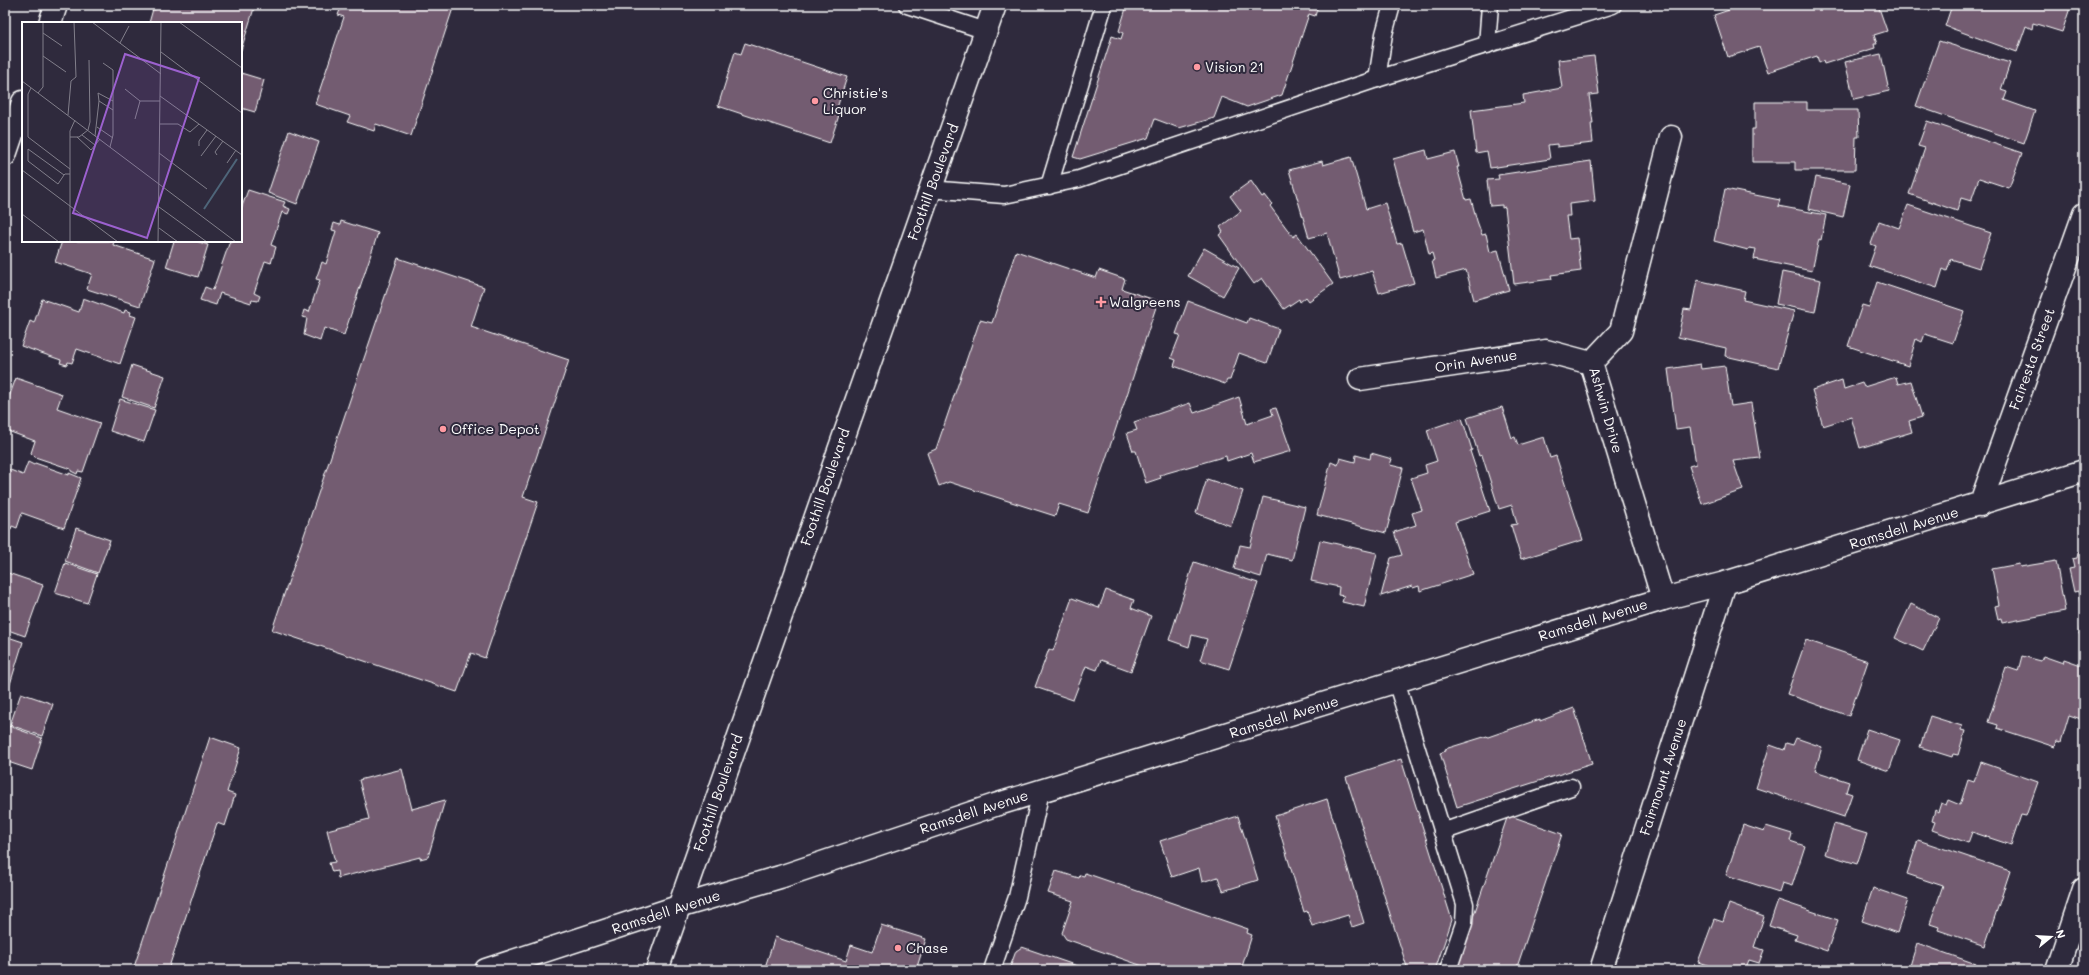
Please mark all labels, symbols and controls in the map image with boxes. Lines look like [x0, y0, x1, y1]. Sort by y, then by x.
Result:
inset map [22, 22, 242, 242]
place label: Vision 21 [1205, 57, 1264, 76]
marker: Vision 21 [1192, 62, 1202, 72]
place label: Christie's Liquor [823, 83, 888, 118]
marker: Christie's Liquor [810, 96, 820, 106]
street label: Foothill Boulevard [903, 121, 963, 243]
place label: Walgreens [1109, 292, 1181, 311]
marker: Walgreens [1096, 297, 1106, 307]
street label: Fairesta Street [2004, 305, 2059, 412]
street label: Orin Avenue [1433, 345, 1518, 376]
street label: Ashwin Drive [1585, 365, 1628, 455]
place label: Office Depot [451, 419, 540, 438]
marker: Office Depot [438, 424, 448, 434]
street label: Foothill Boulevard [795, 425, 854, 548]
street label: Ramsdell Avenue [1847, 502, 1961, 553]
street label: Ramsdell Avenue [1536, 594, 1650, 645]
street label: Ramsdell Avenue [1227, 691, 1341, 742]
street label: Fairmount Avenue [1635, 716, 1690, 838]
street label: Foothill Boulevard [688, 731, 747, 854]
street label: Ramsdell Avenue [917, 785, 1031, 838]
street label: Ramsdell Avenue [609, 885, 723, 938]
north arrow [2031, 917, 2071, 957]
text: N [2053, 927, 2069, 940]
place label: Chase [906, 938, 948, 957]
marker: Chase [893, 943, 903, 953]

